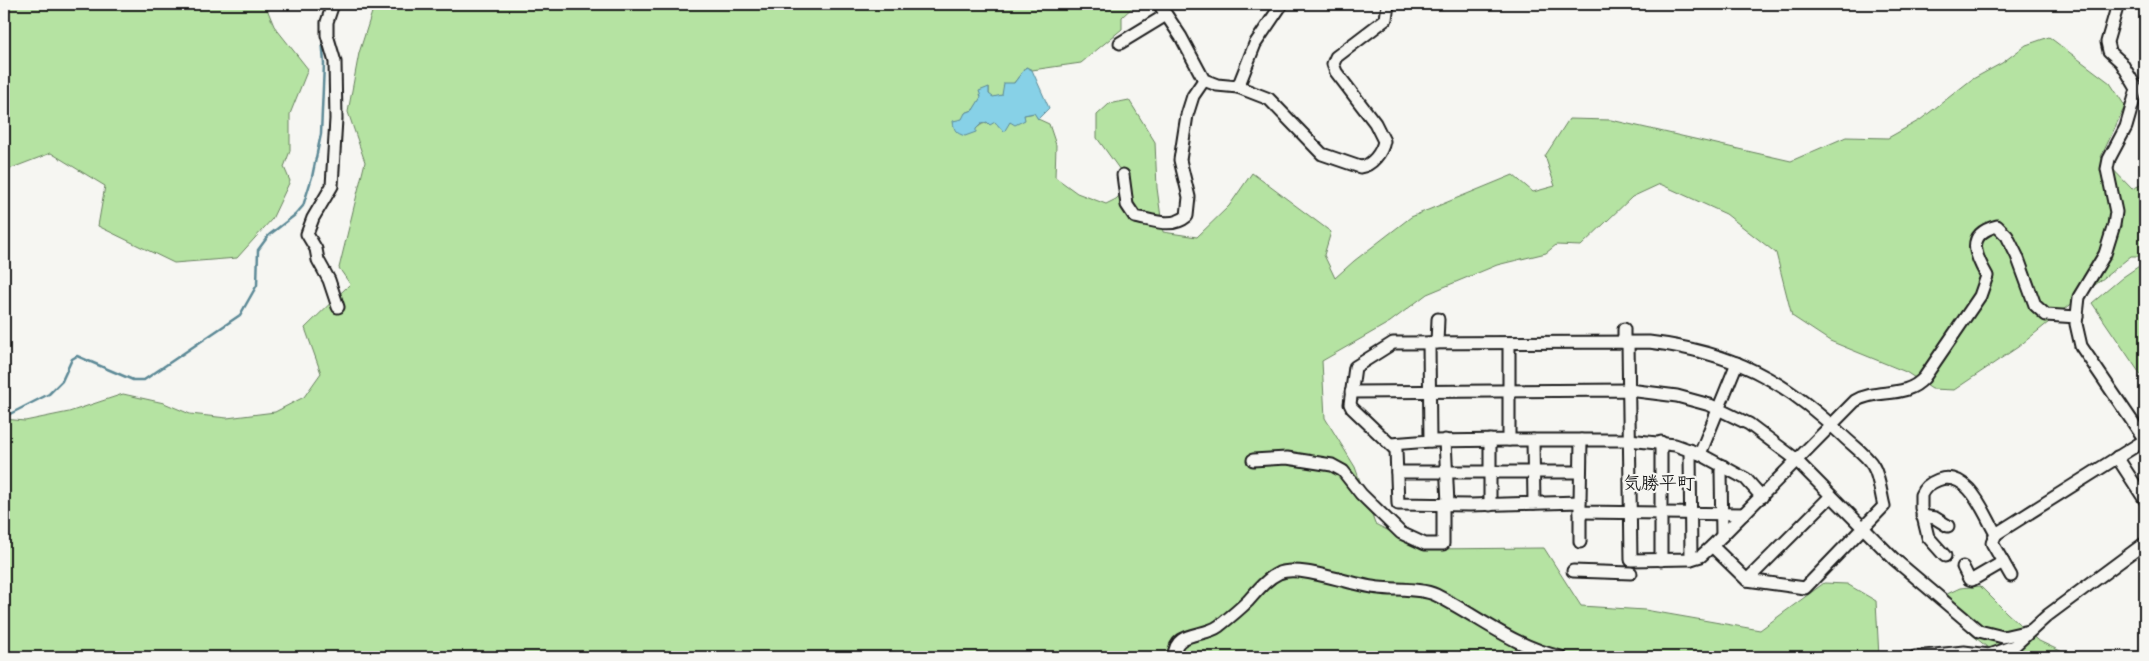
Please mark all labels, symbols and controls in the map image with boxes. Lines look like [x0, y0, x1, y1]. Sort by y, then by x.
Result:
district label: 気勝平町 [1623, 470, 1695, 494]

